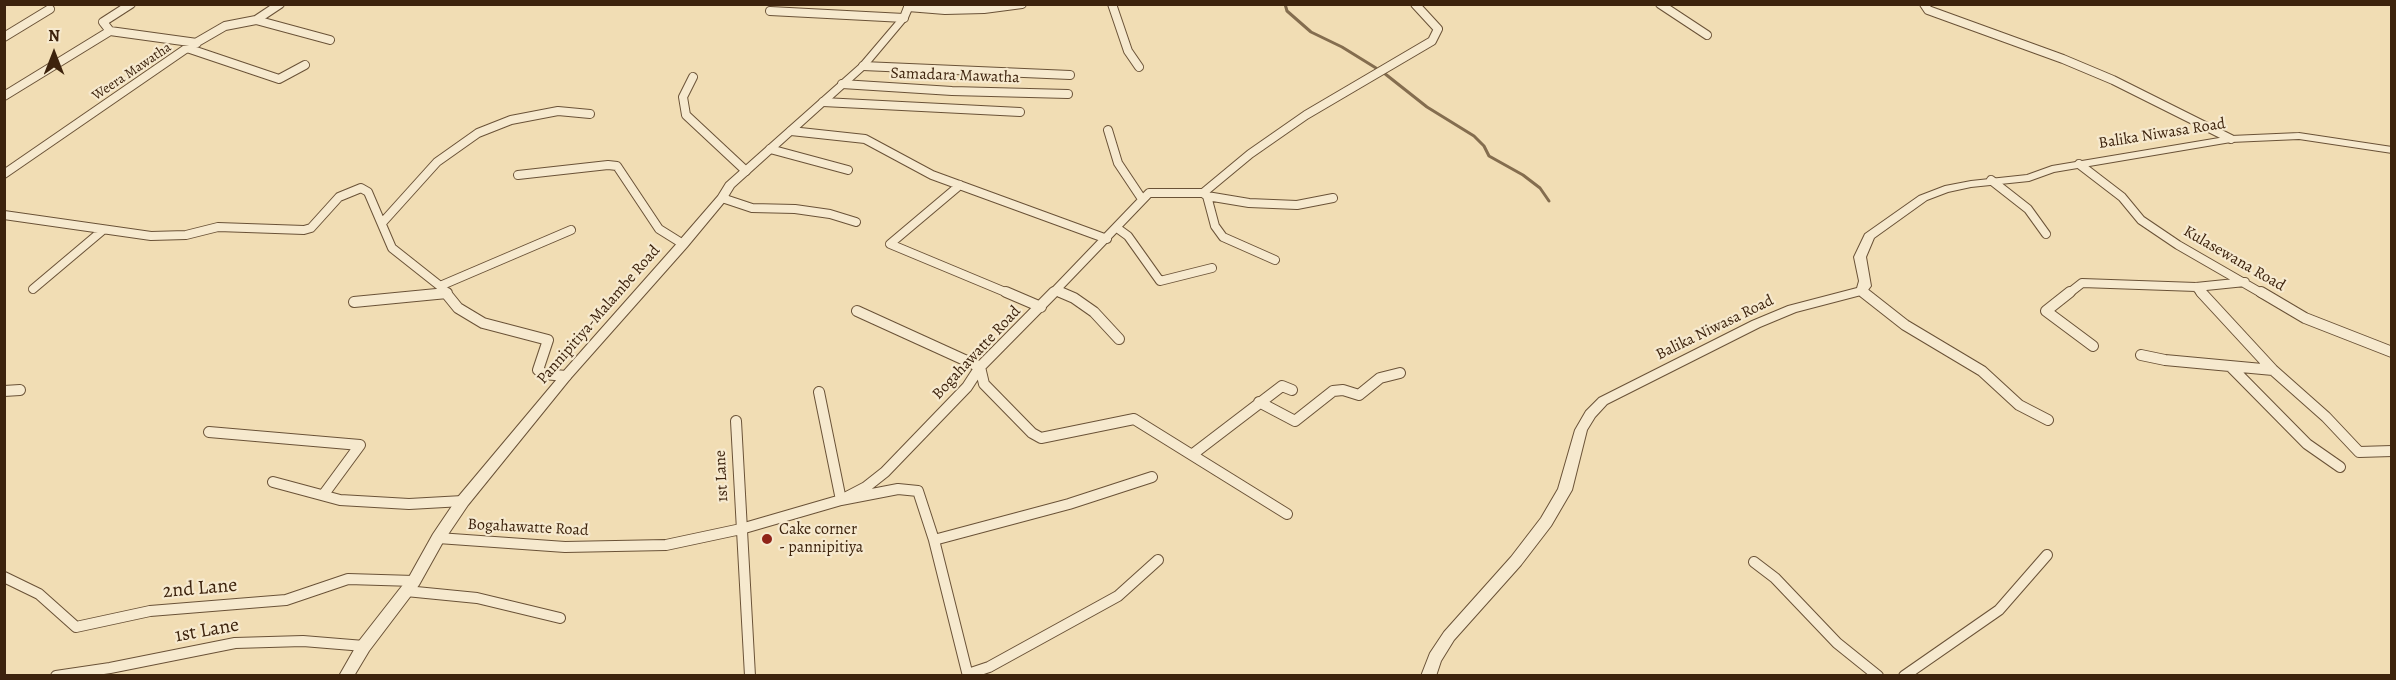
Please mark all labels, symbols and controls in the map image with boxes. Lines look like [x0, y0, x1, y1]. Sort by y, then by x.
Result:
north arrow [24, 24, 84, 84]
text: N [48, 25, 60, 47]
street label: Weera Mawatha [89, 39, 175, 105]
street label: Samadara Mawatha [890, 64, 1020, 88]
street label: Balika Niwasa Road [2097, 114, 2227, 154]
street label: Kulasewana Road [2180, 222, 2288, 296]
street label: Pannipitiya-Malambe Road [533, 242, 665, 388]
street label: Balika Niwasa Road [1653, 291, 1777, 365]
street label: Bogahawatte Road [929, 302, 1025, 404]
street label: 1st Lane [711, 450, 733, 502]
street label: Bogahawatte Road [467, 515, 589, 541]
place label: Cake corner - pannipitiya [779, 520, 863, 558]
marker: Cake corner - pannipitiya [760, 532, 774, 546]
street label: 2nd Lane [162, 574, 238, 604]
street label: 1st Lane [173, 614, 241, 648]

